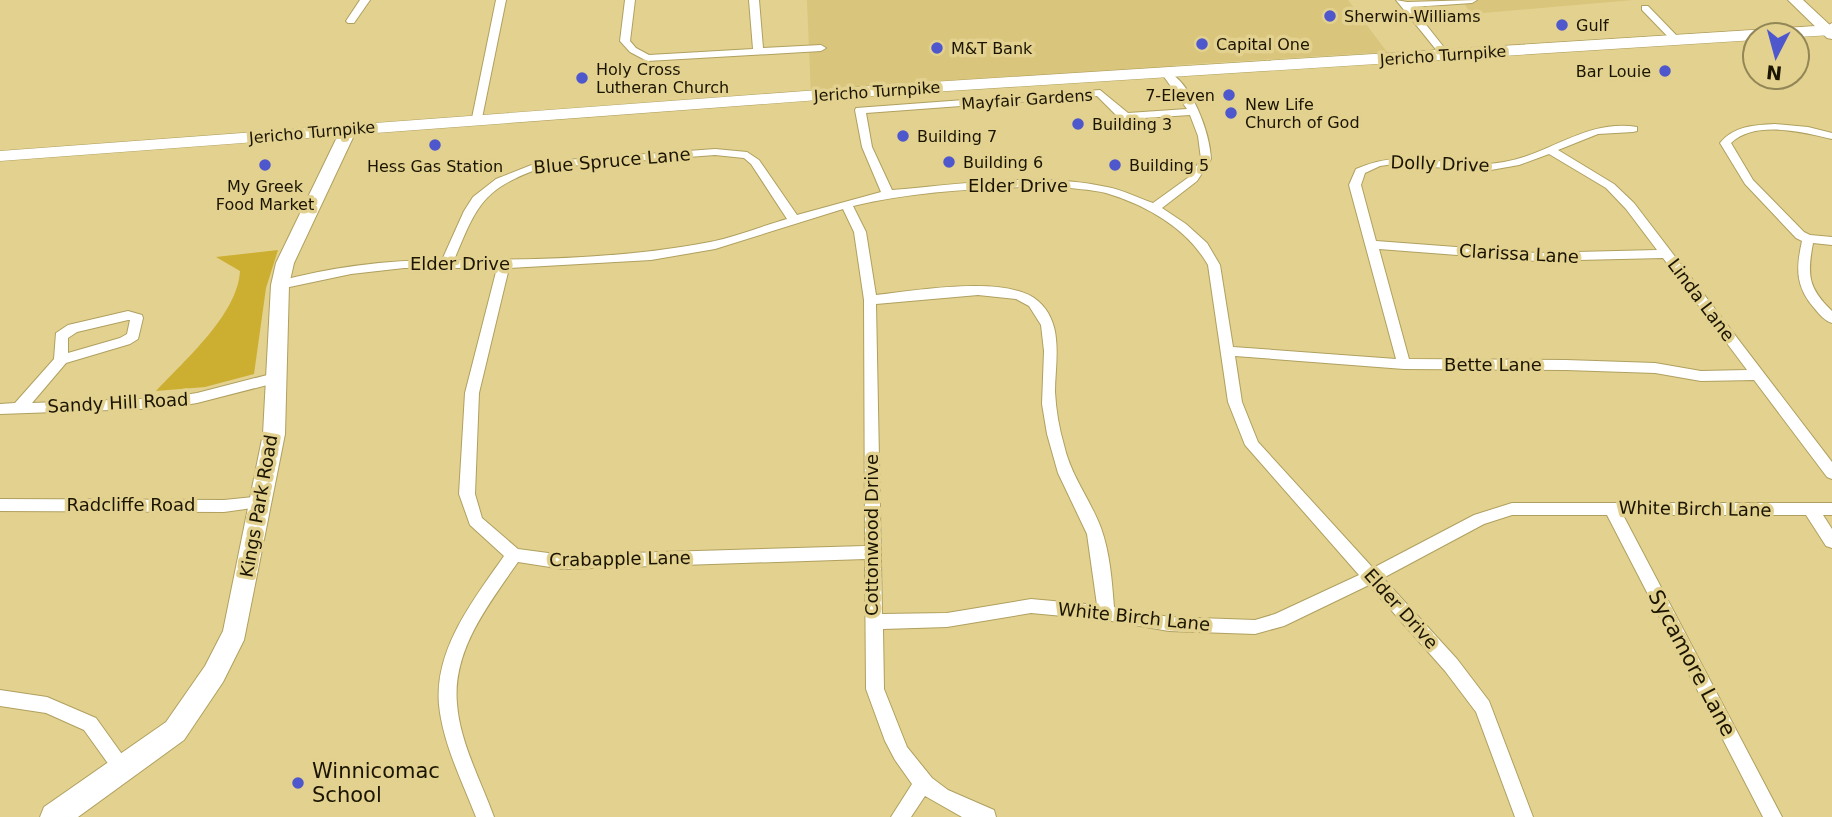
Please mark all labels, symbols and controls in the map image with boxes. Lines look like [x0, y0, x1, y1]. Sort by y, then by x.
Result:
place label: Sherwin-Williams [1344, 7, 1481, 26]
marker: Sherwin-Williams [1322, 8, 1338, 24]
place label: Gulf [1576, 16, 1609, 35]
marker: Gulf [1554, 17, 1570, 33]
north arrow [1741, 21, 1811, 91]
place label: Capital One [1216, 35, 1310, 54]
marker: Capital One [1194, 36, 1210, 52]
place label: M&T Bank [951, 39, 1033, 58]
marker: M&T Bank [929, 40, 945, 56]
street label: Jericho Turnpike [1378, 42, 1507, 69]
place label: Holy Cross Lutheran Church [596, 60, 729, 97]
text: N [1765, 61, 1783, 85]
place label: Bar Louie [1576, 62, 1651, 81]
marker: Bar Louie [1657, 63, 1673, 79]
marker: Holy Cross Lutheran Church [574, 70, 590, 86]
street label: Jericho Turnpike [812, 78, 941, 105]
street label: Mayfair Gardens [961, 85, 1093, 114]
place label: 7-Eleven [1145, 86, 1215, 105]
marker: 7-Eleven [1221, 87, 1237, 103]
place label: New Life Church of God [1245, 95, 1360, 132]
marker: New Life Church of God [1223, 105, 1239, 121]
place label: Building 3 [1092, 115, 1172, 134]
marker: Building 3 [1070, 116, 1086, 132]
street label: Jericho Turnpike [247, 118, 376, 148]
place label: Building 7 [917, 127, 997, 146]
marker: Building 7 [895, 128, 911, 144]
marker: Hess Gas Station [427, 137, 443, 153]
street label: Blue Spruce Lane [533, 143, 691, 178]
street label: Dolly Drive [1390, 151, 1490, 176]
place label: Building 6 [963, 153, 1043, 172]
marker: Building 6 [941, 154, 957, 170]
place label: Building 5 [1129, 156, 1209, 175]
marker: My Greek Food Market [257, 157, 273, 173]
place label: Hess Gas Station [367, 157, 503, 176]
marker: Building 5 [1107, 157, 1123, 173]
street label: Elder Drive [968, 175, 1068, 196]
place label: My Greek Food Market [216, 177, 314, 214]
street label: Clarissa Lane [1459, 240, 1580, 267]
street label: Elder Drive [410, 253, 510, 274]
street label: Linda Lane [1663, 254, 1739, 345]
street label: Bette Lane [1444, 354, 1542, 375]
street label: Sandy Hill Road [47, 388, 189, 417]
street label: Kings Park Road [236, 433, 281, 579]
street label: Cottonwood Drive [861, 454, 882, 616]
street label: Radcliffe Road [67, 494, 195, 515]
street label: White Birch Lane [1618, 497, 1772, 520]
street label: Crabapple Lane [549, 547, 691, 570]
street label: Elder Drive [1360, 564, 1443, 653]
street label: Sycamore Lane [1643, 586, 1741, 740]
street label: White Birch Lane [1057, 598, 1211, 635]
place label: Winnicomac School [312, 759, 440, 807]
marker: Winnicomac School [290, 775, 306, 791]

